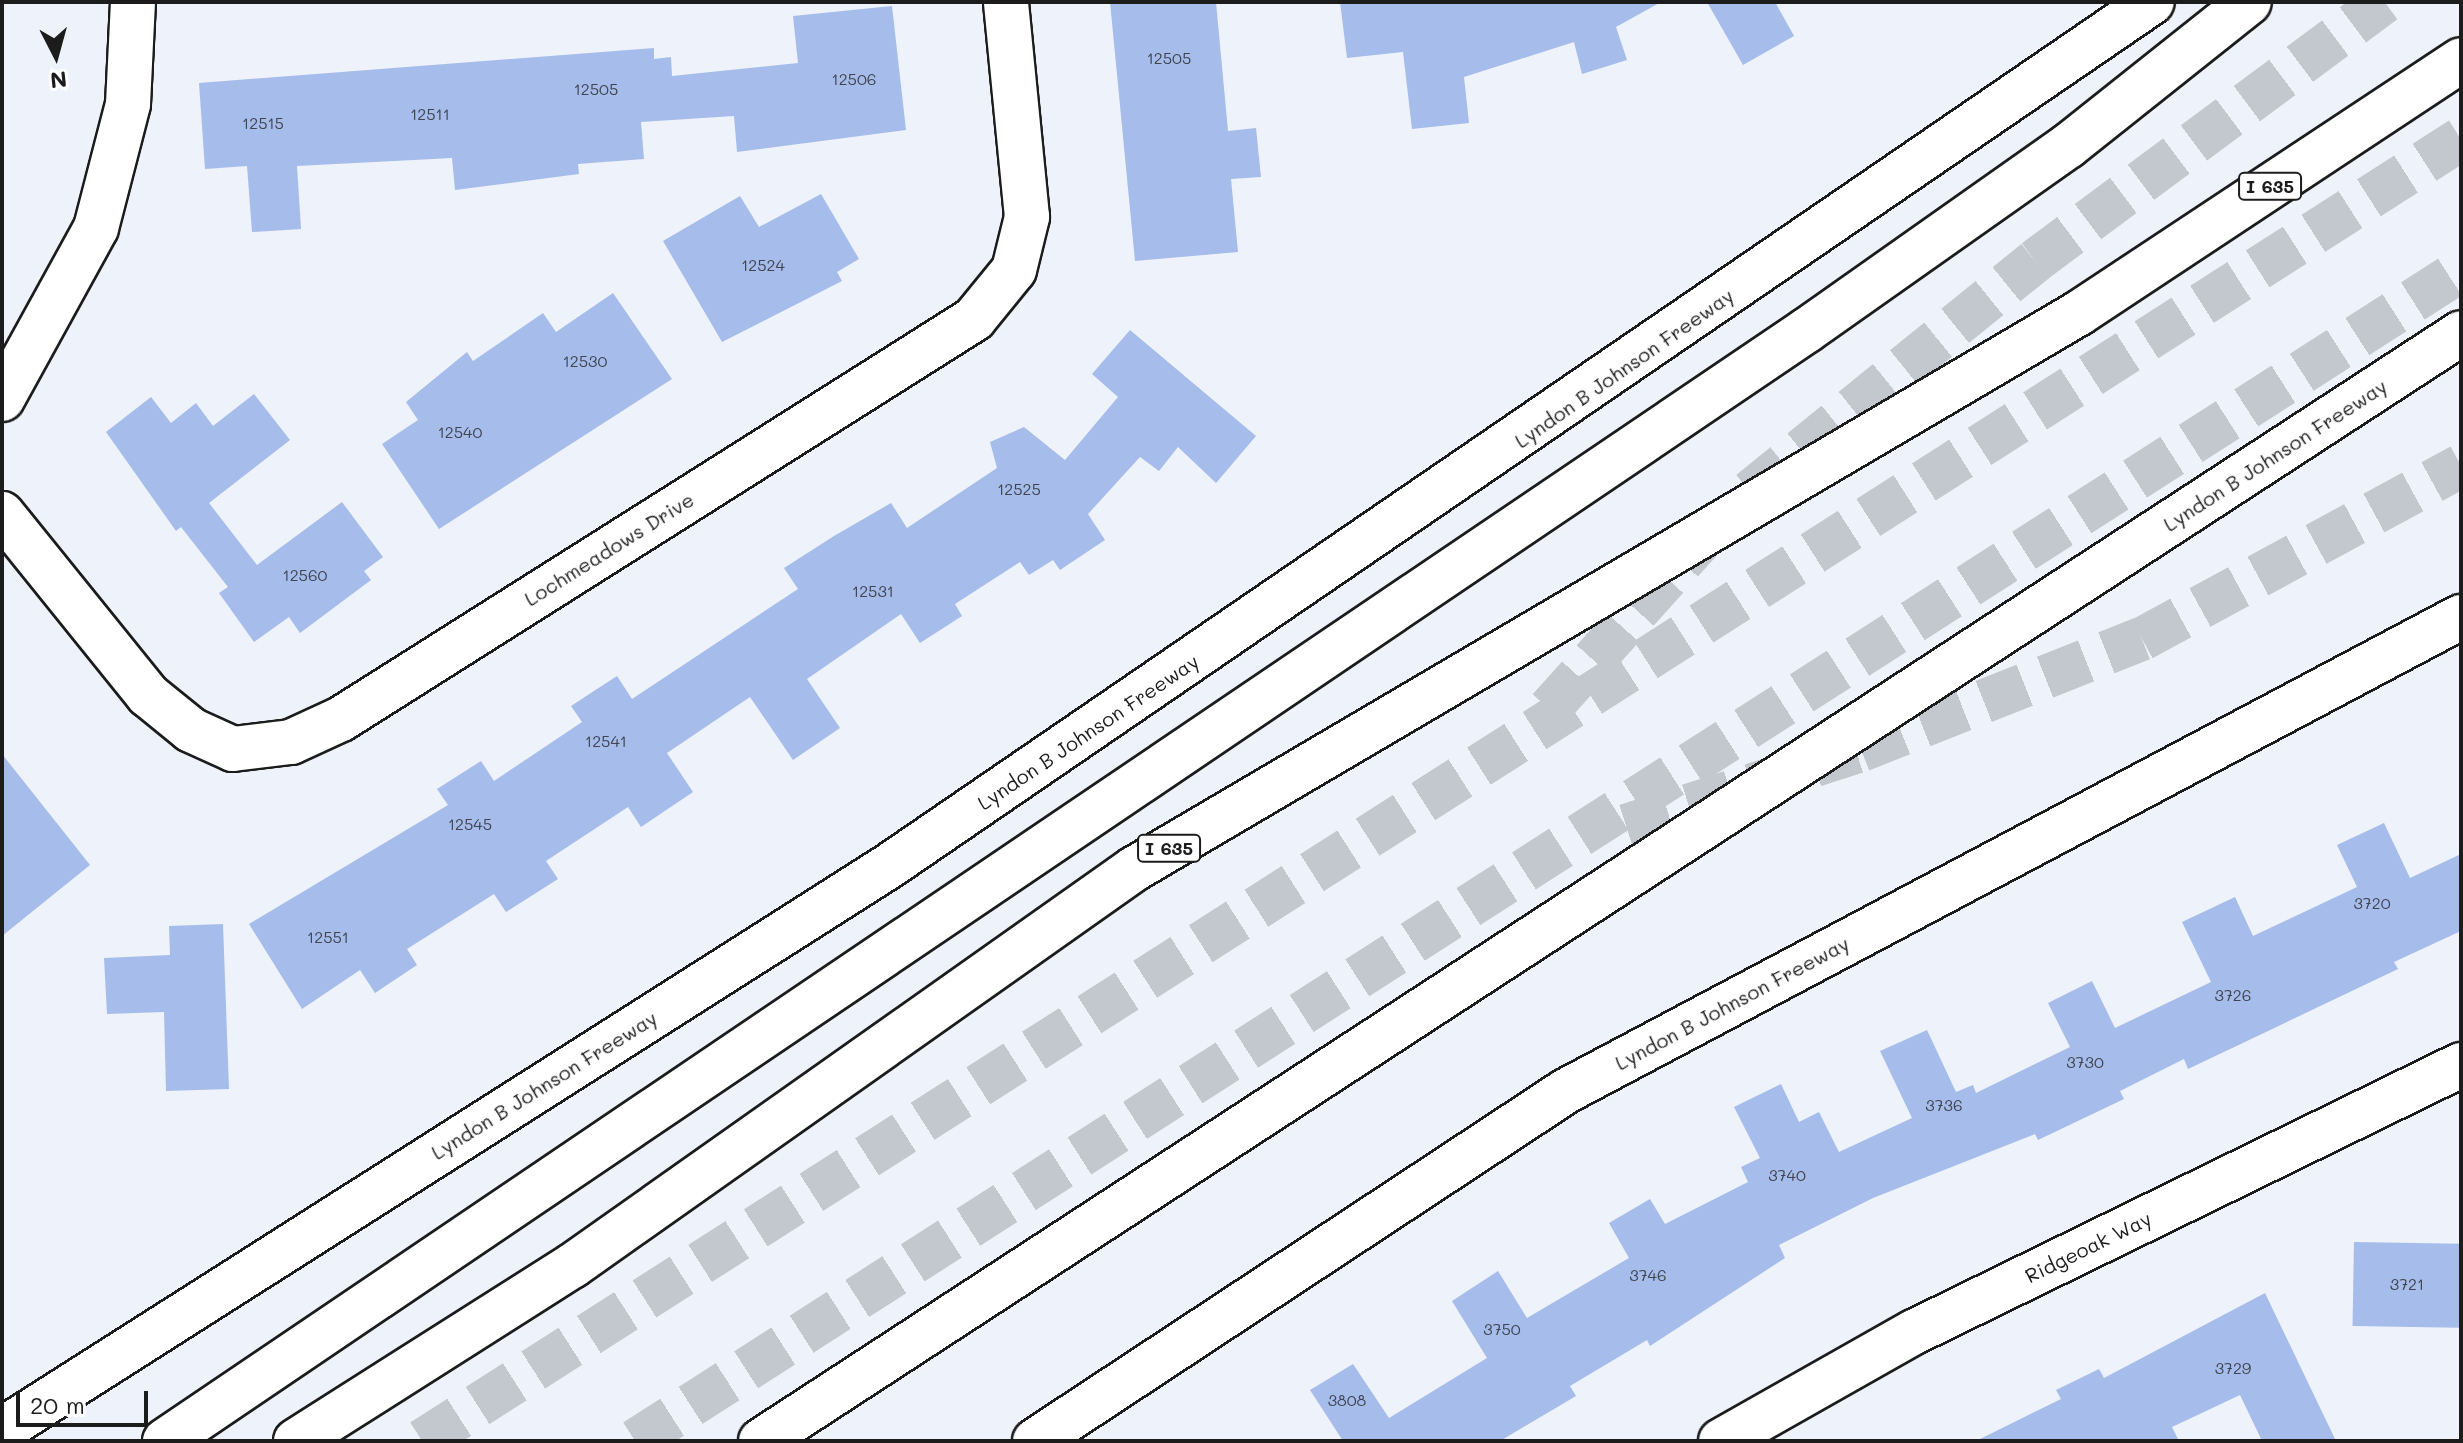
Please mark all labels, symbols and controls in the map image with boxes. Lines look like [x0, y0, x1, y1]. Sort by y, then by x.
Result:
north arrow [16, 16, 96, 96]
house number: 12505 [1147, 48, 1191, 68]
text: N [49, 65, 68, 96]
house number: 12506 [832, 69, 876, 89]
house number: 12505 [574, 79, 618, 99]
house number: 12511 [410, 104, 450, 124]
house number: 12515 [242, 113, 284, 133]
road number: I 635 [2238, 172, 2302, 200]
house number: 12524 [741, 255, 785, 275]
street label: Lyndon B Johnson Freeway [1510, 283, 1738, 453]
house number: 12530 [563, 351, 607, 371]
street label: Lyndon B Johnson Freeway [2159, 374, 2391, 536]
house number: 12540 [438, 422, 482, 442]
house number: 12525 [997, 479, 1041, 499]
street label: Lochmeadows Drive [520, 487, 698, 611]
house number: 12560 [283, 565, 327, 585]
house number: 12531 [852, 581, 894, 601]
street label: Lyndon B Johnson Freeway [973, 649, 1203, 815]
house number: 12541 [585, 731, 627, 751]
house number: 12545 [448, 814, 492, 834]
road number: I 635 [1137, 834, 1201, 862]
house number: 3720 [2353, 893, 2391, 913]
house number: 12551 [307, 927, 349, 947]
street label: Lyndon B Johnson Freeway [1611, 931, 1853, 1075]
house number: 3726 [2215, 985, 2251, 1005]
street label: Lyndon B Johnson Freeway [427, 1006, 661, 1164]
house number: 3730 [2066, 1052, 2104, 1072]
house number: 3736 [1925, 1095, 1963, 1115]
house number: 3740 [1768, 1165, 1806, 1185]
street label: Ridgeoak Way [2021, 1206, 2155, 1288]
house number: 3746 [1629, 1265, 1667, 1285]
house number: 3721 [2390, 1274, 2424, 1294]
house number: 3750 [1483, 1319, 1521, 1339]
house number: 3729 [2215, 1358, 2251, 1378]
scale bar [20, 1375, 152, 1425]
text: 20 m [30, 1389, 85, 1420]
house number: 3808 [1328, 1390, 1366, 1410]

